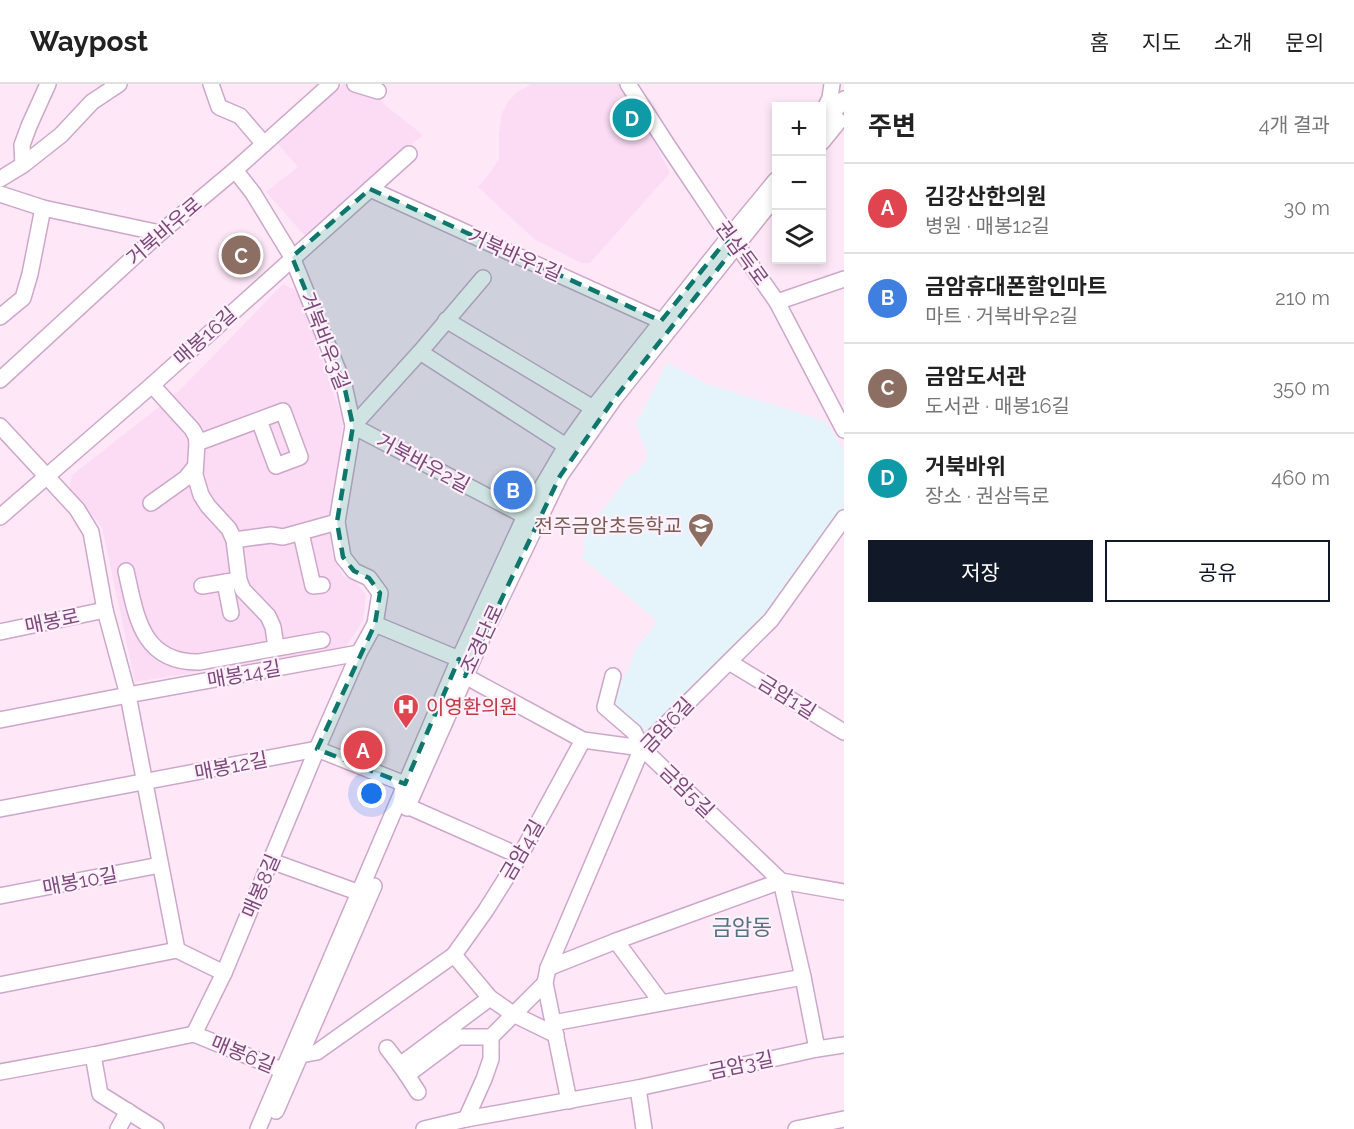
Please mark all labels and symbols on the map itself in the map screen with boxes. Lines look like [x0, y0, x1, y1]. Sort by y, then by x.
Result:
pin: D [612, 96, 652, 141]
street label: 거북바우로 [121, 192, 207, 270]
street label: 권삼득로 [711, 216, 773, 290]
street label: 거북바우1길 [464, 224, 566, 286]
pin: C [222, 232, 260, 278]
street label: 거북바우3길 [295, 289, 355, 393]
street label: 매봉16길 [169, 302, 241, 370]
street label: 거북바우2길 [372, 428, 474, 498]
pin: B [494, 468, 532, 512]
school or university icon: 전주금암초등학교 [686, 511, 716, 549]
place label: 전주금암초등학교 [535, 514, 682, 538]
street label: 조경단로 [456, 601, 508, 677]
street label: 매봉로 [23, 604, 81, 638]
street label: 매봉14길 [205, 656, 283, 692]
street label: 금암1길 [754, 670, 820, 724]
hospital icon: 이영환의원 [391, 692, 421, 730]
street label: 금암6길 [635, 692, 699, 758]
place label: 이영환의원 [426, 695, 518, 719]
pin: A [344, 728, 382, 772]
street label: 매봉12길 [192, 747, 270, 785]
street label: 금암5길 [655, 759, 719, 823]
your location [357, 779, 386, 808]
street label: 금암4길 [495, 815, 549, 885]
street label: 매봉8길 [237, 850, 285, 922]
street label: 매봉10길 [40, 862, 120, 900]
district label: 금암동 [712, 914, 772, 940]
street label: 매봉6길 [207, 1030, 279, 1078]
street label: 금암3길 [706, 1046, 776, 1084]

